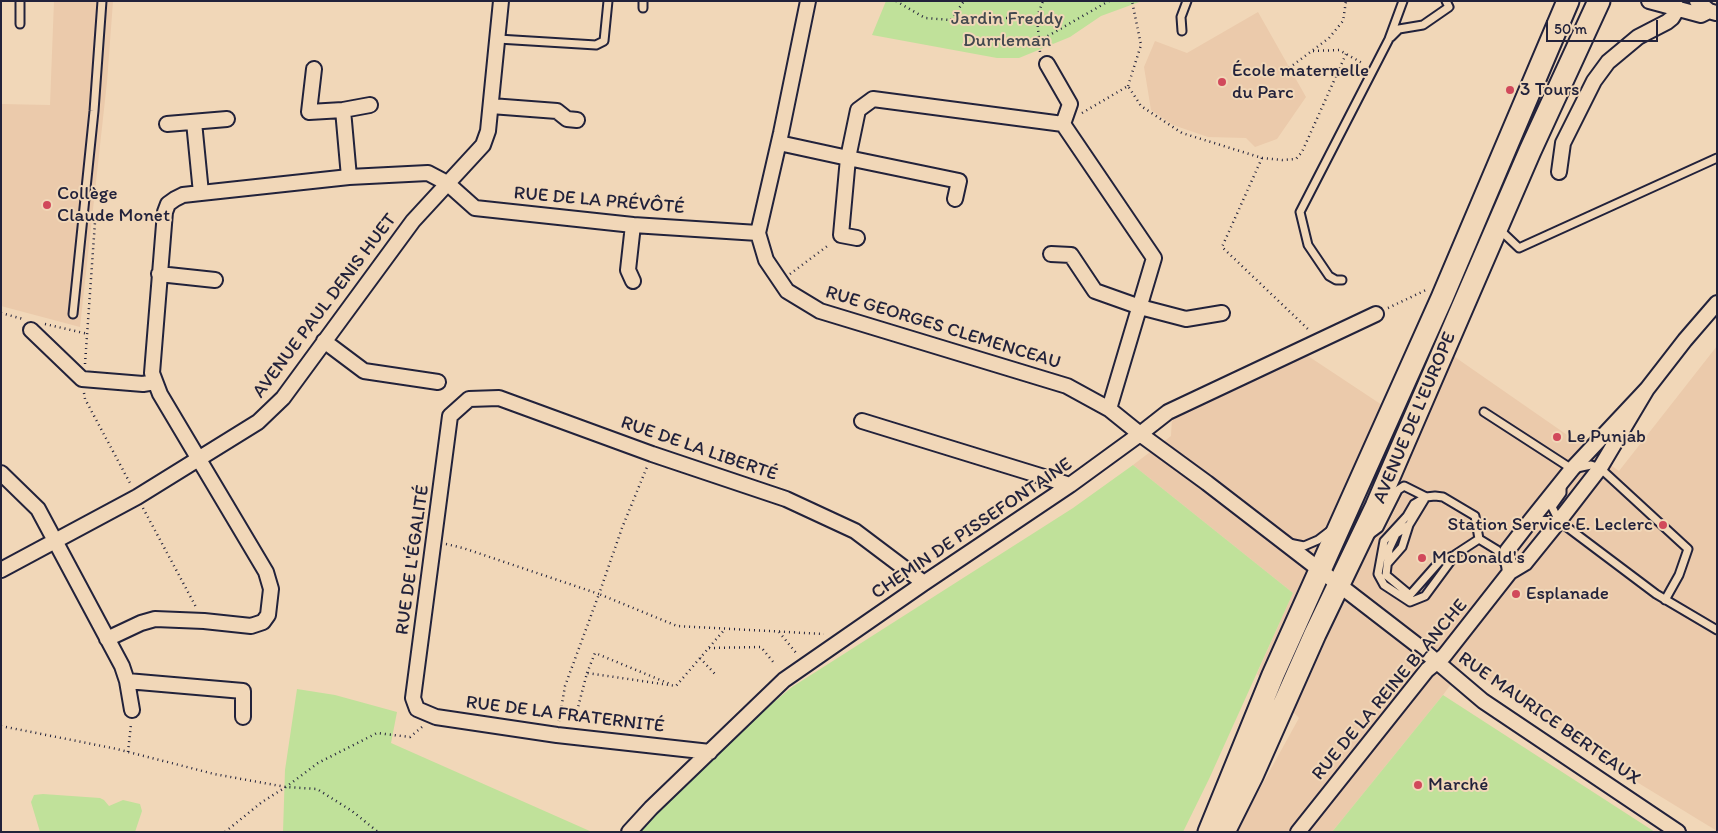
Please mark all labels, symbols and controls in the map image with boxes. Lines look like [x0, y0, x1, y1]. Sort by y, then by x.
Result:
park label: Jardin Freddy Durrleman [951, 8, 1063, 52]
scale bar [1548, 10, 1660, 42]
text: 50 m [1554, 20, 1587, 38]
place label: École maternelle du Parc [1232, 60, 1369, 104]
marker: École maternelle du Parc [1216, 76, 1228, 88]
place label: 3 Tours [1520, 79, 1580, 101]
marker: 3 Tours [1504, 84, 1516, 96]
street label: RUE DE LA PRÉVÔTÉ [513, 182, 685, 220]
place label: Collège Claude Monet [57, 183, 170, 227]
marker: Collège Claude Monet [41, 199, 53, 211]
street label: AVENUE PAUL DENIS HUET [248, 209, 402, 403]
street label: RUE GEORGES CLEMENCEAU [823, 281, 1063, 375]
street label: AVENUE DE L'EUROPE [1369, 329, 1461, 507]
street label: RUE DE LA LIBERTÉ [618, 411, 780, 487]
place label: Le Punjab [1567, 426, 1646, 448]
marker: Le Punjab [1551, 431, 1563, 443]
street label: CHEMIN DE PISSEFONTAINE [867, 453, 1077, 605]
street label: RUE DE L'ÉGALITÉ [391, 484, 435, 636]
place label: Station Service E. Leclerc [1447, 514, 1653, 536]
marker: Station Service E. Leclerc [1657, 519, 1669, 531]
place label: McDonald's [1432, 547, 1525, 569]
marker: McDonald's [1416, 552, 1428, 564]
place label: Esplanade [1526, 583, 1609, 605]
marker: Esplanade [1510, 588, 1522, 600]
street label: RUE DE LA REINE BLANCHE [1307, 595, 1473, 785]
street label: RUE MAURICE BERTEAUX [1453, 647, 1645, 791]
street label: RUE DE LA FRATERNITÉ [464, 692, 666, 738]
place label: Marché [1428, 774, 1488, 796]
marker: Marché [1412, 779, 1424, 791]

